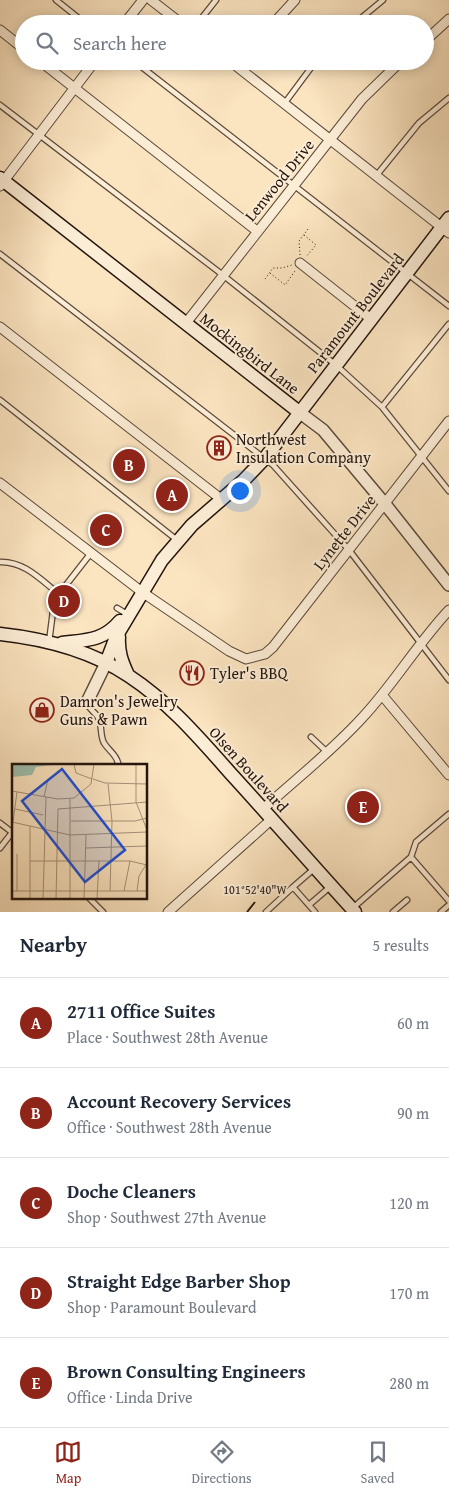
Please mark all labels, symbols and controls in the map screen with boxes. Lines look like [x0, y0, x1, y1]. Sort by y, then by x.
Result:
search box [15, 15, 434, 70]
icon: search [33, 29, 61, 57]
text: Search here [73, 29, 167, 57]
street label: Lenwood Drive [238, 134, 320, 226]
street label: Paramount Boulevard [301, 248, 410, 378]
street label: Mockingbird Lane [195, 306, 305, 400]
place label: Northwest Insulation Company [236, 427, 371, 469]
building icon: Northwest Insulation Company [206, 435, 232, 461]
pin: B [113, 446, 145, 484]
pin: A [156, 476, 188, 514]
your location [227, 478, 253, 504]
street label: Lynette Drive [307, 489, 381, 575]
pin: C [90, 511, 122, 549]
pin: D [48, 582, 80, 620]
restaurant icon: Tyler's BBQ [179, 660, 205, 686]
place label: Tyler's BBQ [210, 661, 289, 685]
place label: Damron's Jewelry Guns & Pawn [60, 689, 178, 731]
shop icon: Damron's Jewelry Guns & Pawn [29, 697, 55, 723]
street label: Olsen Boulevard [204, 721, 295, 818]
inset map [12, 764, 148, 899]
pin: E [347, 788, 379, 826]
text: 101°52'40"W [223, 881, 287, 898]
text: Nearby [20, 929, 87, 960]
text: 5 results [372, 933, 429, 957]
text: 2711 Office Suites [67, 997, 215, 1025]
text: A [31, 1011, 41, 1035]
text: 60 m [397, 1011, 429, 1035]
text: Place · Southwest 28th Avenue [67, 1025, 268, 1049]
text: Account Recovery Services [67, 1087, 291, 1115]
text: B [31, 1101, 41, 1125]
text: 90 m [397, 1101, 429, 1125]
text: Office · Southwest 28th Avenue [67, 1115, 272, 1139]
text: Doche Cleaners [67, 1177, 196, 1205]
text: C [31, 1191, 41, 1215]
text: 120 m [389, 1191, 429, 1215]
text: Shop · Southwest 27th Avenue [67, 1205, 266, 1229]
text: Straight Edge Barber Shop [67, 1267, 291, 1295]
text: D [31, 1281, 41, 1305]
text: 170 m [389, 1281, 429, 1305]
text: Shop · Paramount Boulevard [67, 1295, 257, 1319]
text: Brown Consulting Engineers [67, 1357, 306, 1385]
text: E [32, 1371, 40, 1395]
text: 280 m [389, 1371, 429, 1395]
text: Office · Linda Drive [67, 1385, 193, 1409]
tab: Map [54, 1438, 82, 1488]
tab: Directions [191, 1438, 252, 1488]
tab: Saved [361, 1438, 395, 1488]

